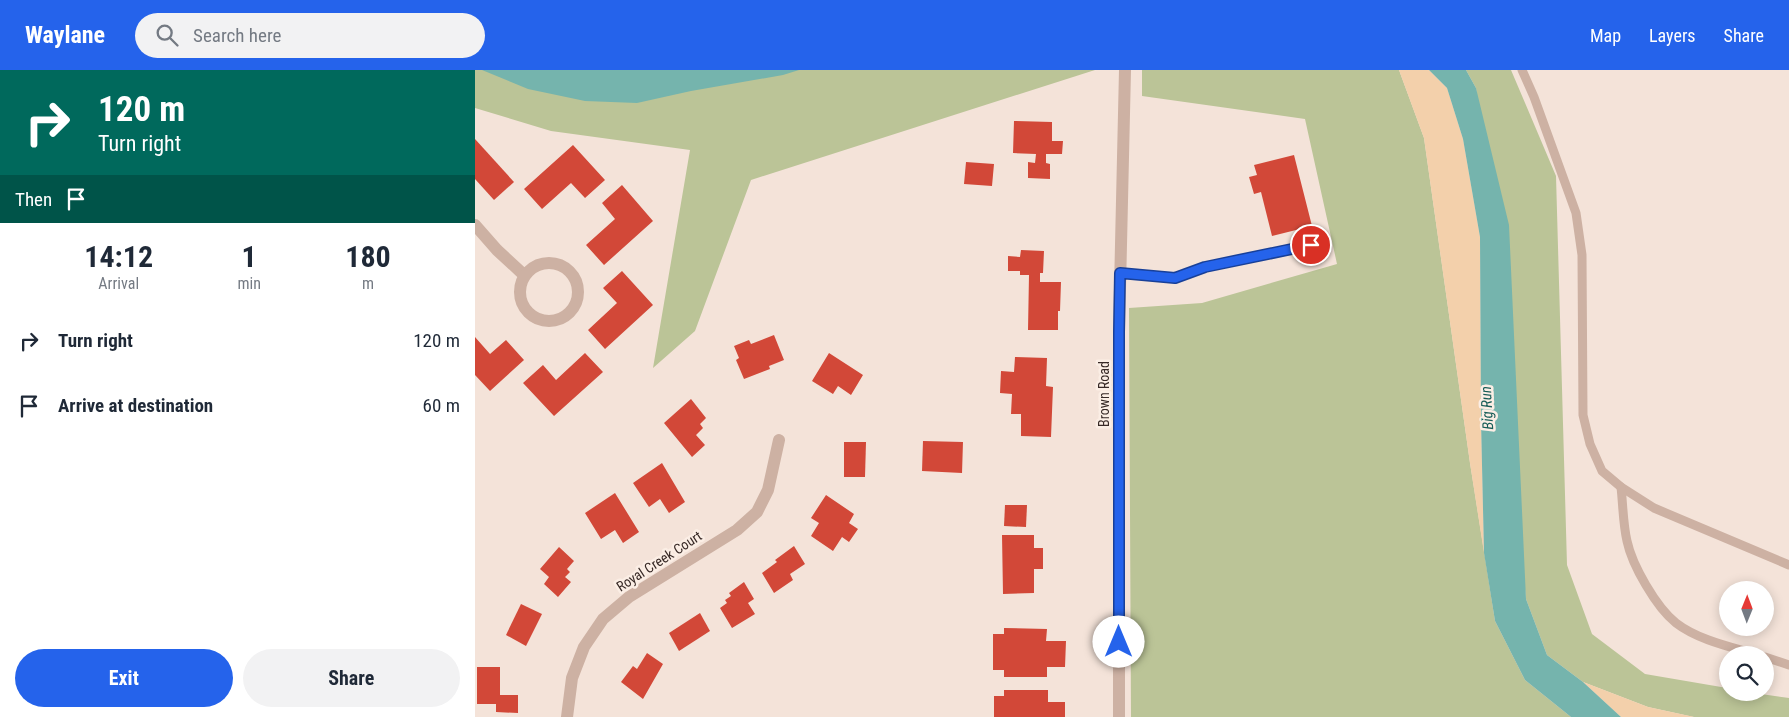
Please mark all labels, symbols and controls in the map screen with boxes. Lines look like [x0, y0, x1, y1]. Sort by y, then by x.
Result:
search box [135, 13, 485, 58]
text: Waylane [25, 21, 105, 49]
icon: search [153, 21, 181, 49]
text: Search here [193, 24, 281, 47]
text: Map [1590, 25, 1621, 46]
text: Layers [1649, 25, 1696, 46]
text: Share [1724, 25, 1764, 46]
text: 120 m [98, 89, 185, 130]
icon: right [15, 90, 80, 155]
text: Turn right [98, 131, 181, 156]
icon: arrive [62, 185, 90, 213]
text: Then [15, 188, 52, 211]
pin [1290, 224, 1332, 266]
icon: arrive [1297, 231, 1325, 259]
text: 14:12 [84, 239, 153, 274]
text: 1 [242, 239, 257, 274]
text: 180 [345, 239, 391, 274]
text: Arrival [98, 274, 139, 293]
text: min [237, 274, 261, 293]
text: m [362, 274, 374, 293]
icon: right [15, 327, 43, 355]
text: Turn right [58, 329, 133, 352]
text: 120 m [413, 329, 460, 352]
street label: Brown Road [1096, 361, 1112, 427]
water label: Big Run [1477, 386, 1497, 430]
icon: arrive [15, 392, 43, 420]
text: Arrive at destination [58, 394, 213, 417]
text: 60 m [423, 394, 460, 417]
street label: Royal Creek Court [613, 527, 705, 595]
north arrow [1719, 581, 1774, 636]
map controls [1719, 581, 1774, 701]
position arrow [1092, 615, 1144, 667]
button: search [1719, 646, 1774, 701]
button: Exit [15, 649, 233, 707]
button: Share [243, 649, 460, 707]

